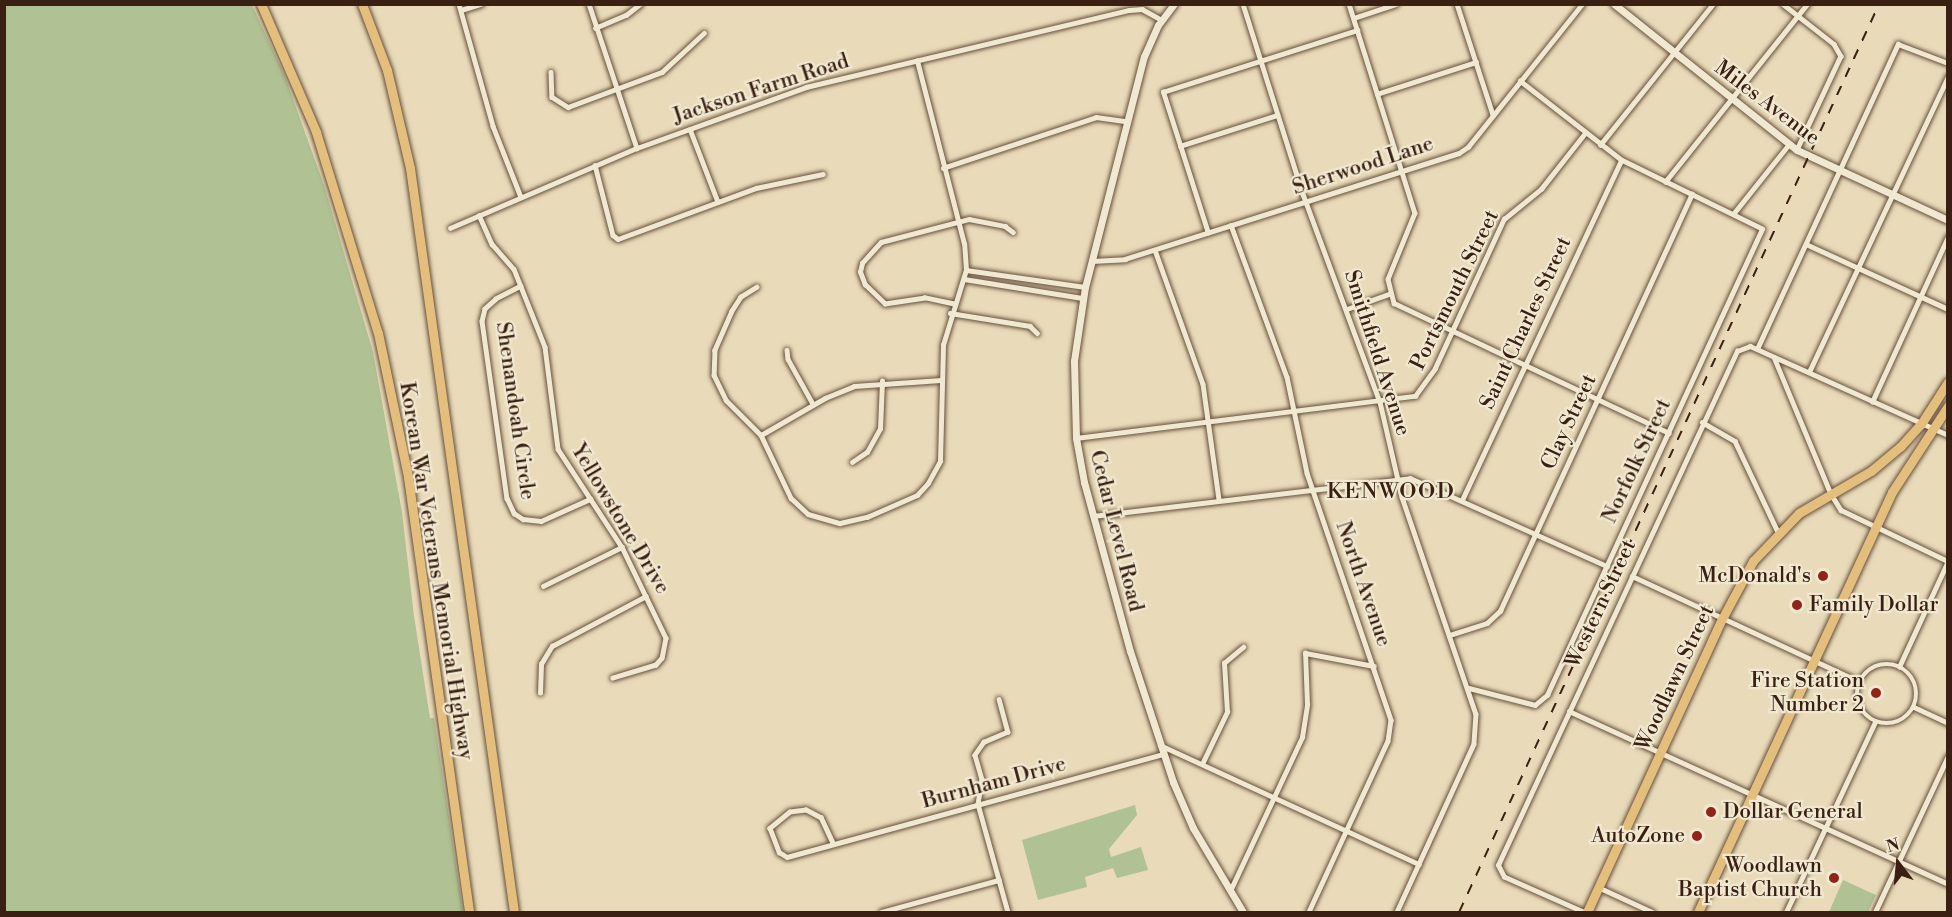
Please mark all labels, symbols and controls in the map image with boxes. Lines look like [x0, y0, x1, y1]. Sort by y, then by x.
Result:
street label: Jackson Farm Road [670, 49, 852, 129]
street label: Miles Avenue [1709, 55, 1825, 151]
street label: Sherwood Lane [1289, 131, 1437, 201]
street label: Portsmouth Street [1405, 206, 1505, 374]
street label: Saint Charles Street [1475, 233, 1577, 413]
street label: Smithfield Avenue [1338, 267, 1416, 439]
street label: Shenandoah Circle [490, 320, 540, 502]
street label: Clay Street [1536, 370, 1602, 474]
street label: Korean War Veterans Memorial Highway [394, 380, 478, 762]
street label: Norfolk Street [1597, 395, 1677, 527]
street label: Yellowstone Drive [565, 439, 675, 599]
street label: Cedar Level Road [1084, 448, 1148, 614]
district label: KENWOOD [1327, 479, 1455, 505]
street label: North Avenue [1330, 518, 1396, 650]
street label: Western Street [1560, 536, 1642, 672]
place label: McDonald's [1699, 563, 1811, 589]
marker: McDonald's [1816, 569, 1830, 583]
place label: Family Dollar [1809, 592, 1939, 618]
marker: Family Dollar [1790, 598, 1804, 612]
street label: Woodlawn Street [1630, 601, 1720, 755]
place label: Fire Station Number 2 [1751, 668, 1864, 718]
marker: Fire Station Number 2 [1869, 686, 1883, 700]
street label: Burnham Drive [919, 752, 1069, 814]
place label: Dollar General [1723, 799, 1863, 825]
marker: Dollar General [1704, 805, 1718, 819]
place label: AutoZone [1591, 823, 1685, 849]
marker: AutoZone [1690, 829, 1704, 843]
north arrow [1868, 833, 1928, 893]
text: N [1884, 834, 1902, 857]
place label: Woodlawn Baptist Church [1678, 853, 1822, 903]
marker: Woodlawn Baptist Church [1827, 871, 1841, 885]

